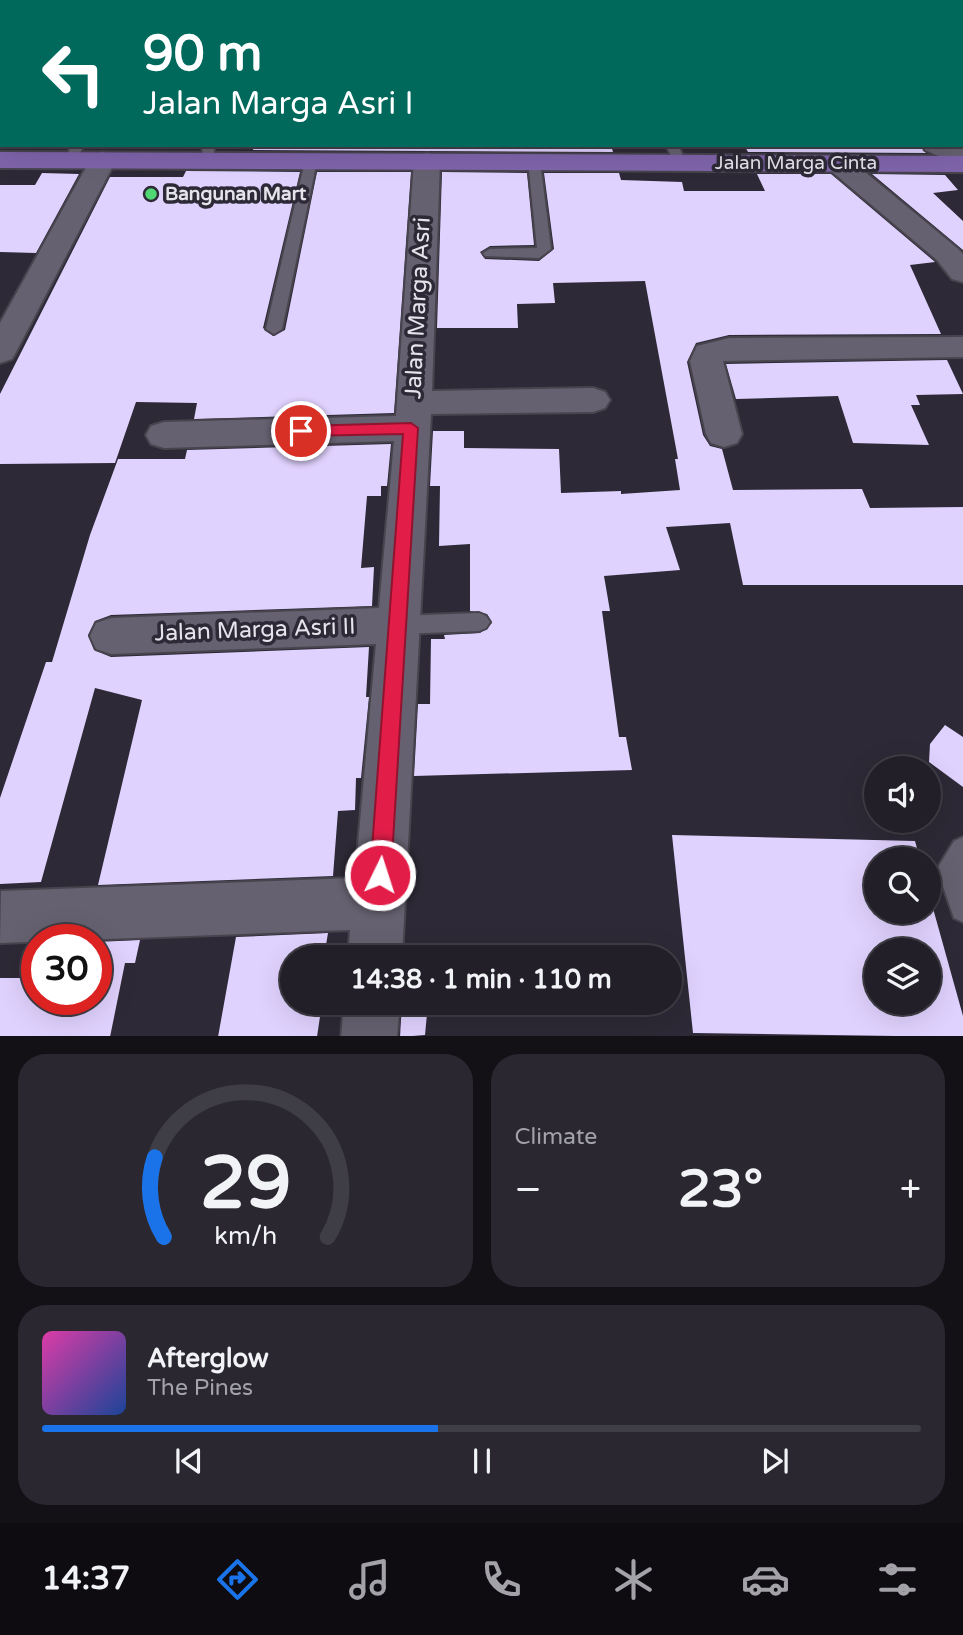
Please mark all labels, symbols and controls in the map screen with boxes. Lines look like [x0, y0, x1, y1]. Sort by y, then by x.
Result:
text: 90 m [143, 25, 262, 84]
icon: left [28, 28, 119, 119]
text: Jalan Marga Asri I [143, 85, 414, 123]
street label: Jalan Marga Cinta [715, 152, 877, 174]
place label: Bangunan Mart [165, 183, 307, 206]
marker: Bangunan Mart [143, 186, 159, 202]
street label: Jalan Marga Asri [399, 216, 437, 400]
pin [271, 401, 331, 461]
icon: arrive [282, 412, 320, 450]
street label: Jalan Marga Asri II [154, 612, 356, 648]
map controls [864, 756, 941, 1015]
button: sound [864, 756, 941, 833]
position arrow [343, 838, 417, 912]
button: search [864, 847, 941, 924]
speed limit sign: 30 [21, 924, 112, 1015]
button: layers [864, 938, 941, 1015]
text: 14:38 · 1 min · 110 m [350, 964, 612, 995]
text: Climate [515, 1123, 597, 1151]
text: 29 [200, 1140, 291, 1228]
text: 23° [678, 1158, 763, 1221]
text: − [515, 1167, 542, 1213]
text: + [900, 1167, 921, 1213]
text: km/h [214, 1220, 277, 1250]
text: Afterglow [147, 1343, 269, 1374]
text: The Pines [147, 1374, 253, 1402]
icon: previous [170, 1442, 208, 1480]
icon: pause [463, 1442, 501, 1480]
icon: next [756, 1442, 794, 1480]
icon: directions [213, 1555, 262, 1604]
icon: music [345, 1555, 394, 1604]
icon: phone [477, 1555, 526, 1604]
icon: climate [609, 1555, 658, 1604]
icon: car [741, 1555, 790, 1604]
icon: filters [873, 1555, 922, 1604]
text: 14:37 [41, 1560, 130, 1598]

